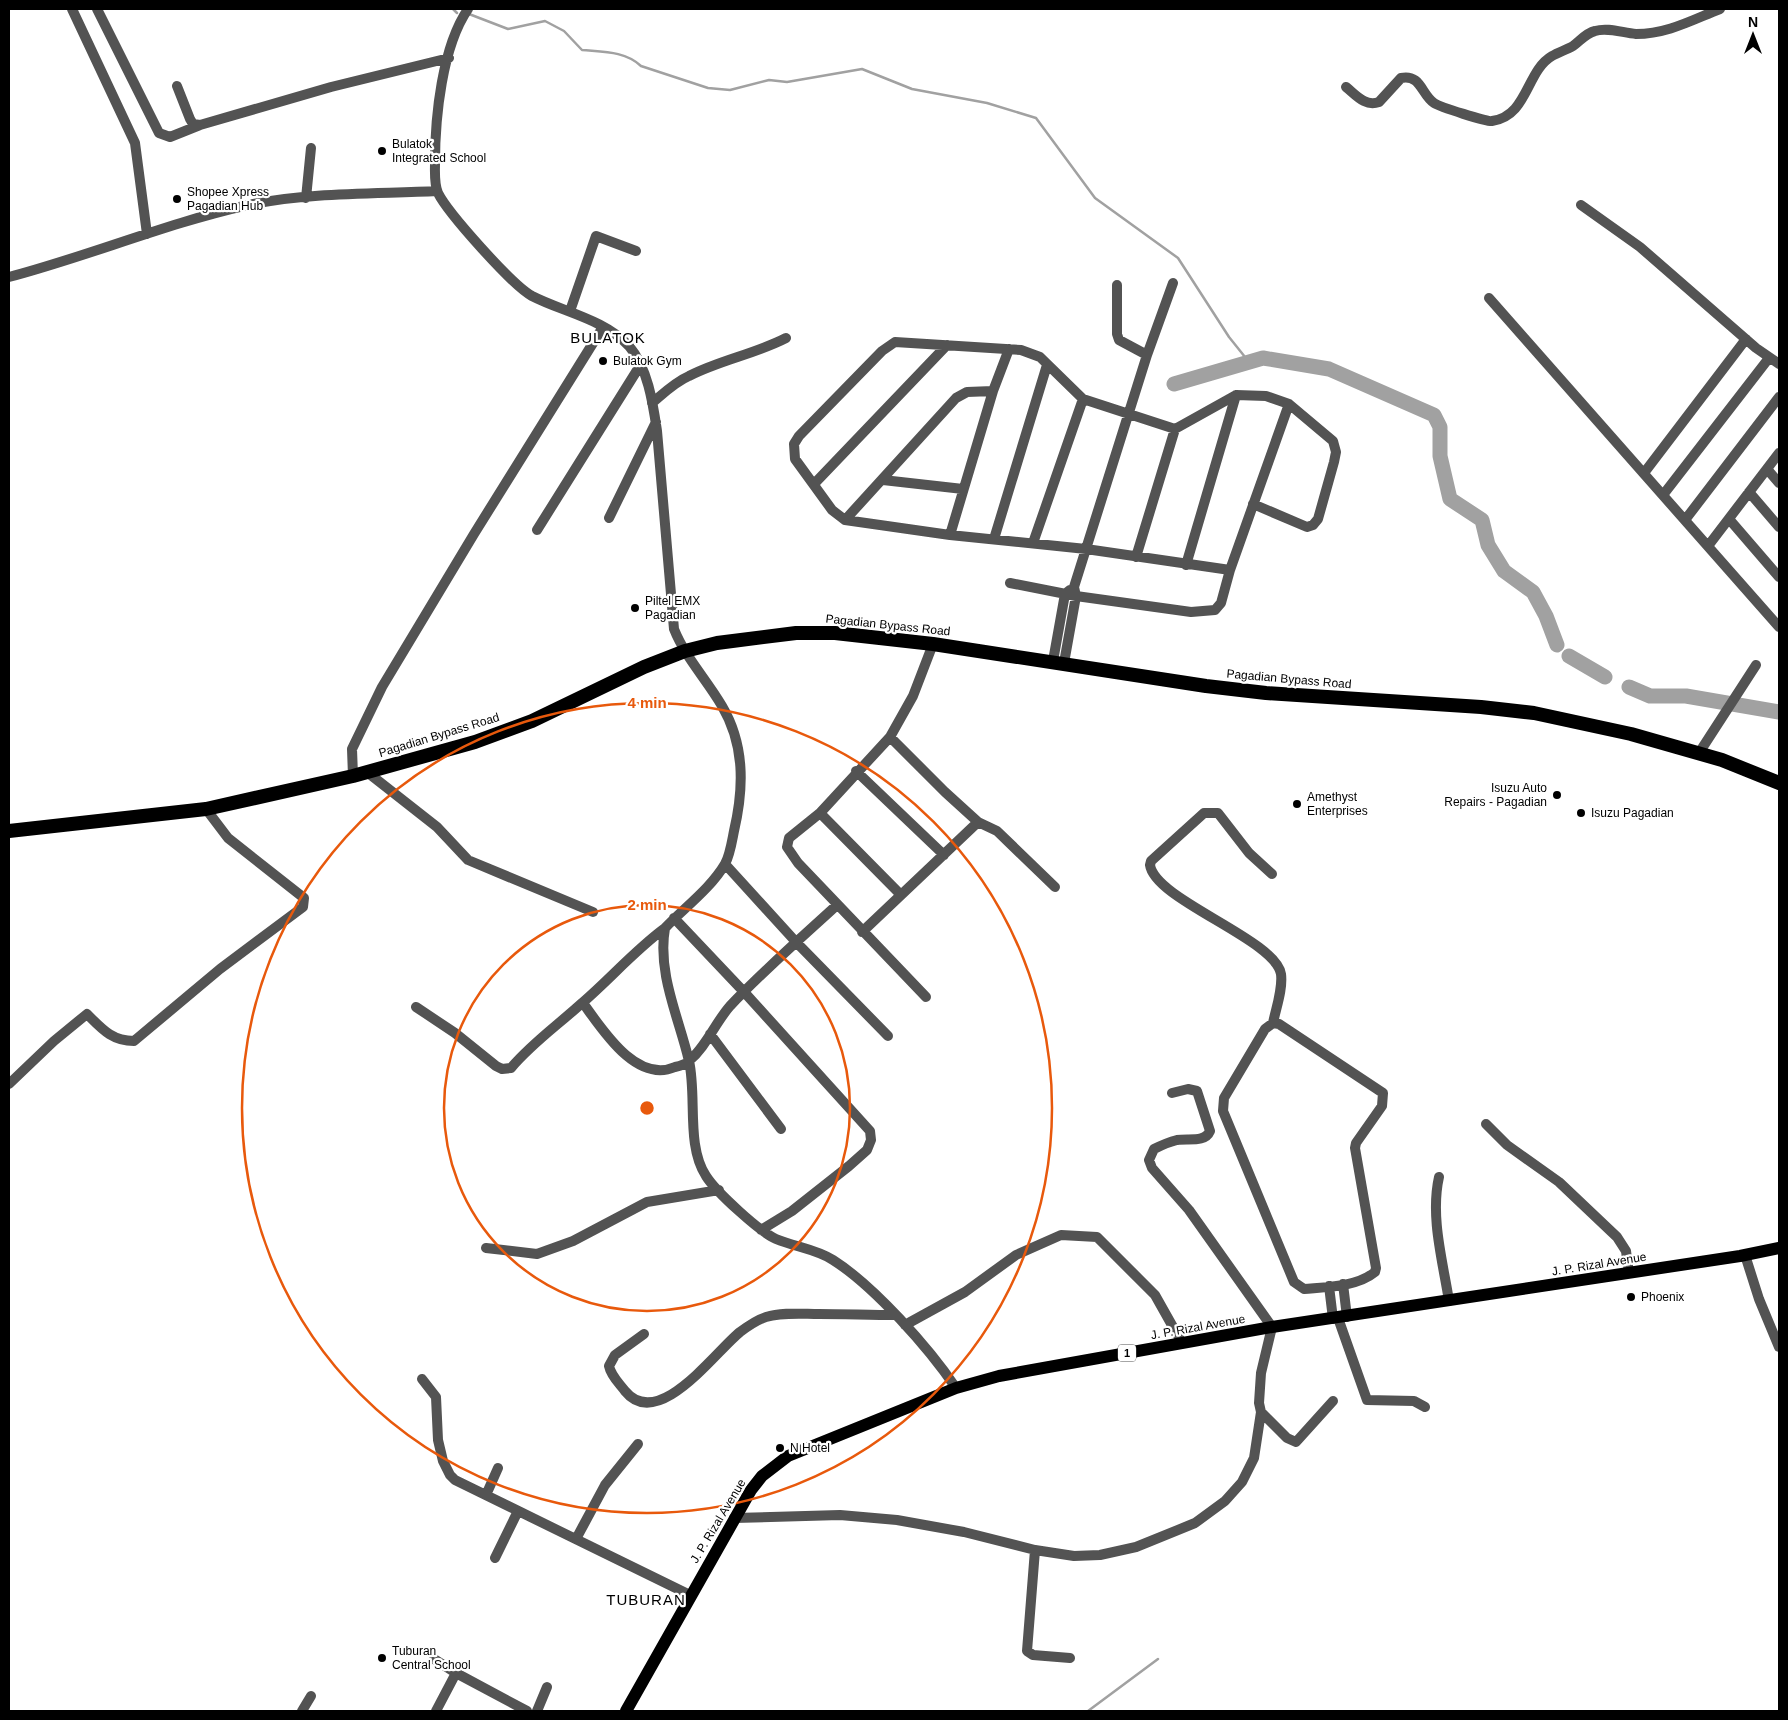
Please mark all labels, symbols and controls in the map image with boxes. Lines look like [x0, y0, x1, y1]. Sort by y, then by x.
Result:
north arrow [1728, 10, 1778, 60]
text: N [1748, 14, 1758, 30]
place label: Bulatok Integrated School [392, 137, 486, 165]
marker: Bulatok Integrated School [376, 145, 388, 157]
place label: Shopee Xpress Pagadian Hub [187, 185, 269, 213]
marker: Shopee Xpress Pagadian Hub [171, 193, 183, 205]
district label: BULATOK [570, 329, 646, 346]
place label: Bulatok Gym [613, 354, 682, 368]
marker: Bulatok Gym [597, 355, 609, 367]
place label: Piltel EMX Pagadian [645, 594, 700, 622]
marker: Piltel EMX Pagadian [629, 602, 641, 614]
street label: Pagadian Bypass Road [825, 611, 951, 639]
street label: Pagadian Bypass Road [1226, 667, 1352, 691]
text: 4 min [627, 694, 667, 711]
street label: Pagadian Bypass Road [377, 710, 501, 760]
place label: Isuzu Auto Repairs - Pagadian [1444, 781, 1547, 809]
marker: Isuzu Auto Repairs - Pagadian [1551, 789, 1563, 801]
place label: Amethyst Enterprises [1307, 790, 1368, 818]
marker: Amethyst Enterprises [1291, 798, 1303, 810]
place label: Isuzu Pagadian [1591, 806, 1674, 820]
marker: Isuzu Pagadian [1575, 807, 1587, 819]
text: 2 min [627, 896, 667, 913]
centre of rings [638, 1099, 656, 1117]
street label: J. P. Rizal Avenue [1551, 1250, 1648, 1278]
place label: Phoenix [1641, 1290, 1684, 1304]
marker: Phoenix [1625, 1291, 1637, 1303]
street label: J. P. Rizal Avenue [1150, 1312, 1247, 1342]
road number: 1 [1118, 1345, 1136, 1362]
place label: N Hotel [790, 1441, 830, 1455]
marker: N Hotel [774, 1442, 786, 1454]
street label: J. P. Rizal Avenue [687, 1476, 749, 1566]
district label: TUBURAN [606, 1591, 686, 1608]
place label: Tuburan Central School [392, 1644, 471, 1672]
marker: Tuburan Central School [376, 1652, 388, 1664]

